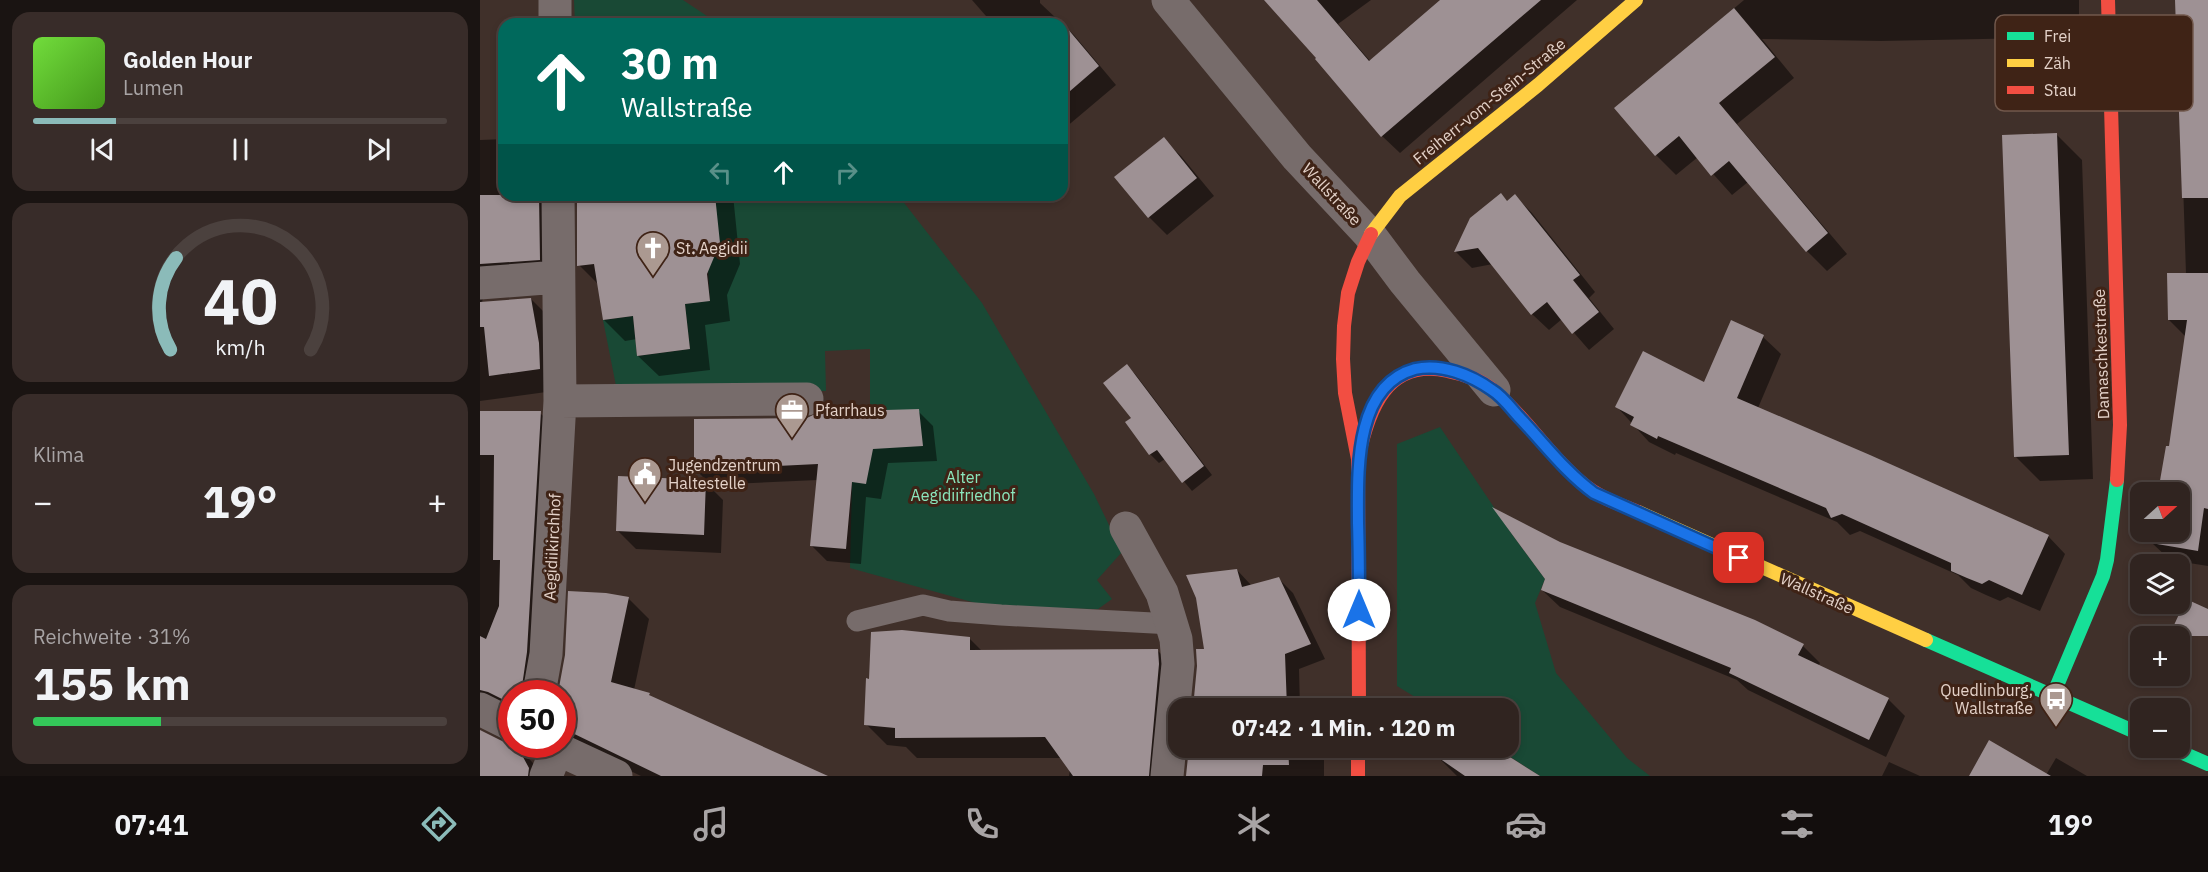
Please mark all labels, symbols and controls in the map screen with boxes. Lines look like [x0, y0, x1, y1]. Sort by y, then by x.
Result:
legend [1995, 15, 2193, 111]
text: Frei [2044, 26, 2071, 46]
street label: Freiherr-vom-Stein-Straße [1409, 33, 1569, 169]
text: 30 m [621, 36, 719, 91]
icon: ahead [522, 42, 600, 120]
text: Golden Hour [123, 45, 252, 74]
text: Zäh [2044, 53, 2071, 73]
text: Lumen [123, 74, 184, 101]
text: Stau [2044, 80, 2077, 100]
text: Wallstraße [621, 89, 753, 124]
icon: previous [86, 133, 119, 166]
icon: pause [224, 133, 257, 166]
icon: next [362, 133, 395, 166]
icon: left [704, 156, 737, 189]
icon: ahead [767, 156, 800, 189]
icon: right [830, 156, 863, 189]
street label: Wallstraße [1298, 159, 1366, 229]
church icon: St. Aegidii [635, 230, 671, 277]
place label: St. Aegidii [676, 238, 748, 258]
text: 40 [203, 260, 277, 341]
street label: Damaschkestraße [2089, 288, 2113, 419]
text: km/h [215, 333, 265, 361]
office icon: Pfarrhaus [774, 392, 810, 439]
place label: Pfarrhaus [815, 400, 885, 420]
text: Klima [33, 441, 84, 468]
place label: Jugendzentrum Haltestelle [668, 455, 780, 493]
public building icon: Jugendzentrum Haltestelle [627, 456, 663, 503]
park label: Alter Aegidiifriedhof [910, 467, 1016, 505]
text: 19° [202, 472, 278, 530]
text: − [33, 480, 53, 523]
text: + [427, 480, 447, 523]
north arrow [2130, 482, 2190, 542]
map controls [2130, 482, 2190, 758]
street label: Aegidiikirchhof [539, 493, 565, 601]
pin [1713, 532, 1764, 583]
icon: arrive [1722, 541, 1755, 574]
button: layers [2130, 554, 2190, 614]
street label: Wallstraße [1777, 568, 1857, 618]
position arrow [1327, 578, 1391, 642]
text: Reichweite · 31% [33, 623, 190, 650]
button: + [2130, 626, 2190, 686]
text: 155 km [33, 654, 191, 712]
speed limit sign: 50 [498, 680, 576, 758]
place label: Quedlinburg, Wallstraße [1940, 680, 2033, 718]
bus stop icon: Quedlinburg, Wallstraße [2038, 681, 2074, 728]
button: − [2130, 698, 2190, 758]
text: 07:42 · 1 Min. · 120 m [1232, 713, 1455, 742]
icon: directions [418, 803, 460, 845]
icon: music [690, 803, 732, 845]
icon: phone [961, 803, 1003, 845]
icon: climate [1233, 803, 1275, 845]
icon: car [1505, 803, 1547, 845]
icon: filters [1776, 803, 1818, 845]
text: 07:41 [115, 807, 189, 842]
text: 19° [2048, 807, 2093, 842]

